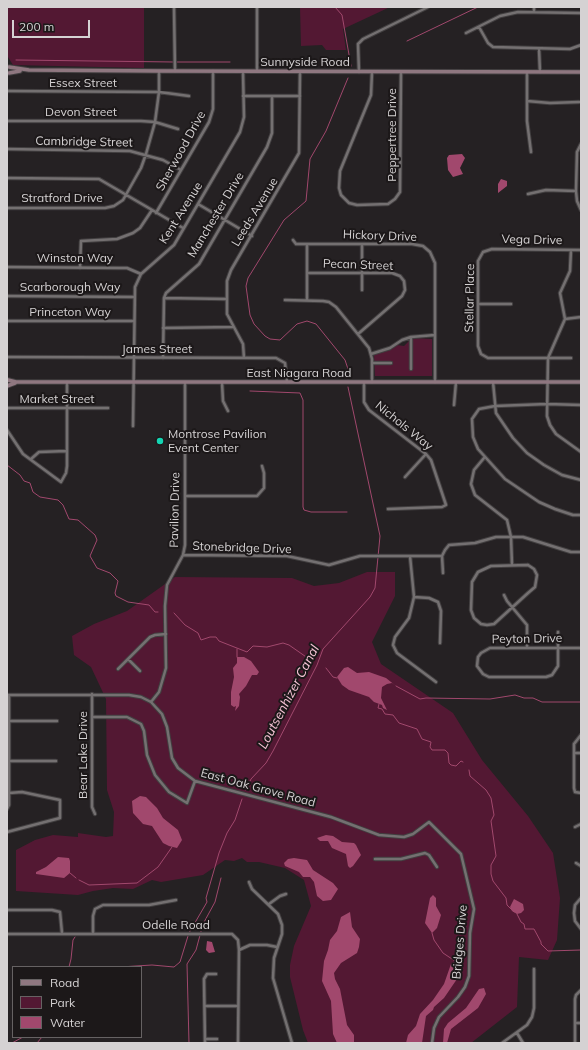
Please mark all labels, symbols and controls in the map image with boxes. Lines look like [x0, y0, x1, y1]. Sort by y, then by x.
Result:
scale bar [14, 12, 92, 38]
text: 200 m [19, 19, 54, 34]
street label: Sunnyside Road [260, 55, 350, 69]
street label: Essex Street [49, 76, 117, 90]
street label: Peppertree Drive [385, 88, 399, 182]
street label: Devon Street [45, 105, 117, 119]
street label: Sherwood Drive [153, 109, 209, 193]
street label: Cambridge Street [35, 134, 133, 150]
street label: Manchester Drive [185, 170, 247, 260]
street label: Leeds Avenue [229, 175, 281, 249]
street label: Kent Avenue [156, 179, 206, 247]
street label: Stratford Drive [21, 191, 103, 205]
street label: Hickory Drive [343, 228, 417, 244]
street label: Vega Drive [502, 232, 562, 248]
street label: Winston Way [37, 251, 113, 265]
street label: Pecan Street [323, 257, 393, 273]
street label: Stellar Place [462, 264, 478, 332]
street label: Scarborough Way [20, 280, 120, 294]
street label: Princeton Way [29, 305, 111, 319]
street label: James Street [122, 342, 192, 356]
street label: East Niagara Road [247, 366, 351, 380]
street label: Market Street [20, 392, 94, 406]
street label: Nichols Way [372, 398, 436, 454]
place label: Montrose Pavilion Event Center [168, 427, 267, 455]
marker: Montrose Pavilion Event Center [155, 436, 165, 446]
street label: Pavilion Drive [167, 472, 183, 548]
street label: Stonebridge Drive [192, 539, 292, 557]
street label: Peyton Drive [492, 631, 562, 647]
water label: Loutsenhizer Canal [255, 643, 323, 751]
street label: Bear Lake Drive [76, 711, 90, 799]
street label: East Oak Grove Road [199, 766, 317, 810]
street label: Bridges Drive [450, 904, 470, 980]
street label: Odelle Road [142, 918, 210, 932]
legend [12, 966, 142, 1038]
text: Road [50, 975, 79, 990]
text: Park [50, 995, 75, 1010]
text: Water [50, 1015, 85, 1030]

